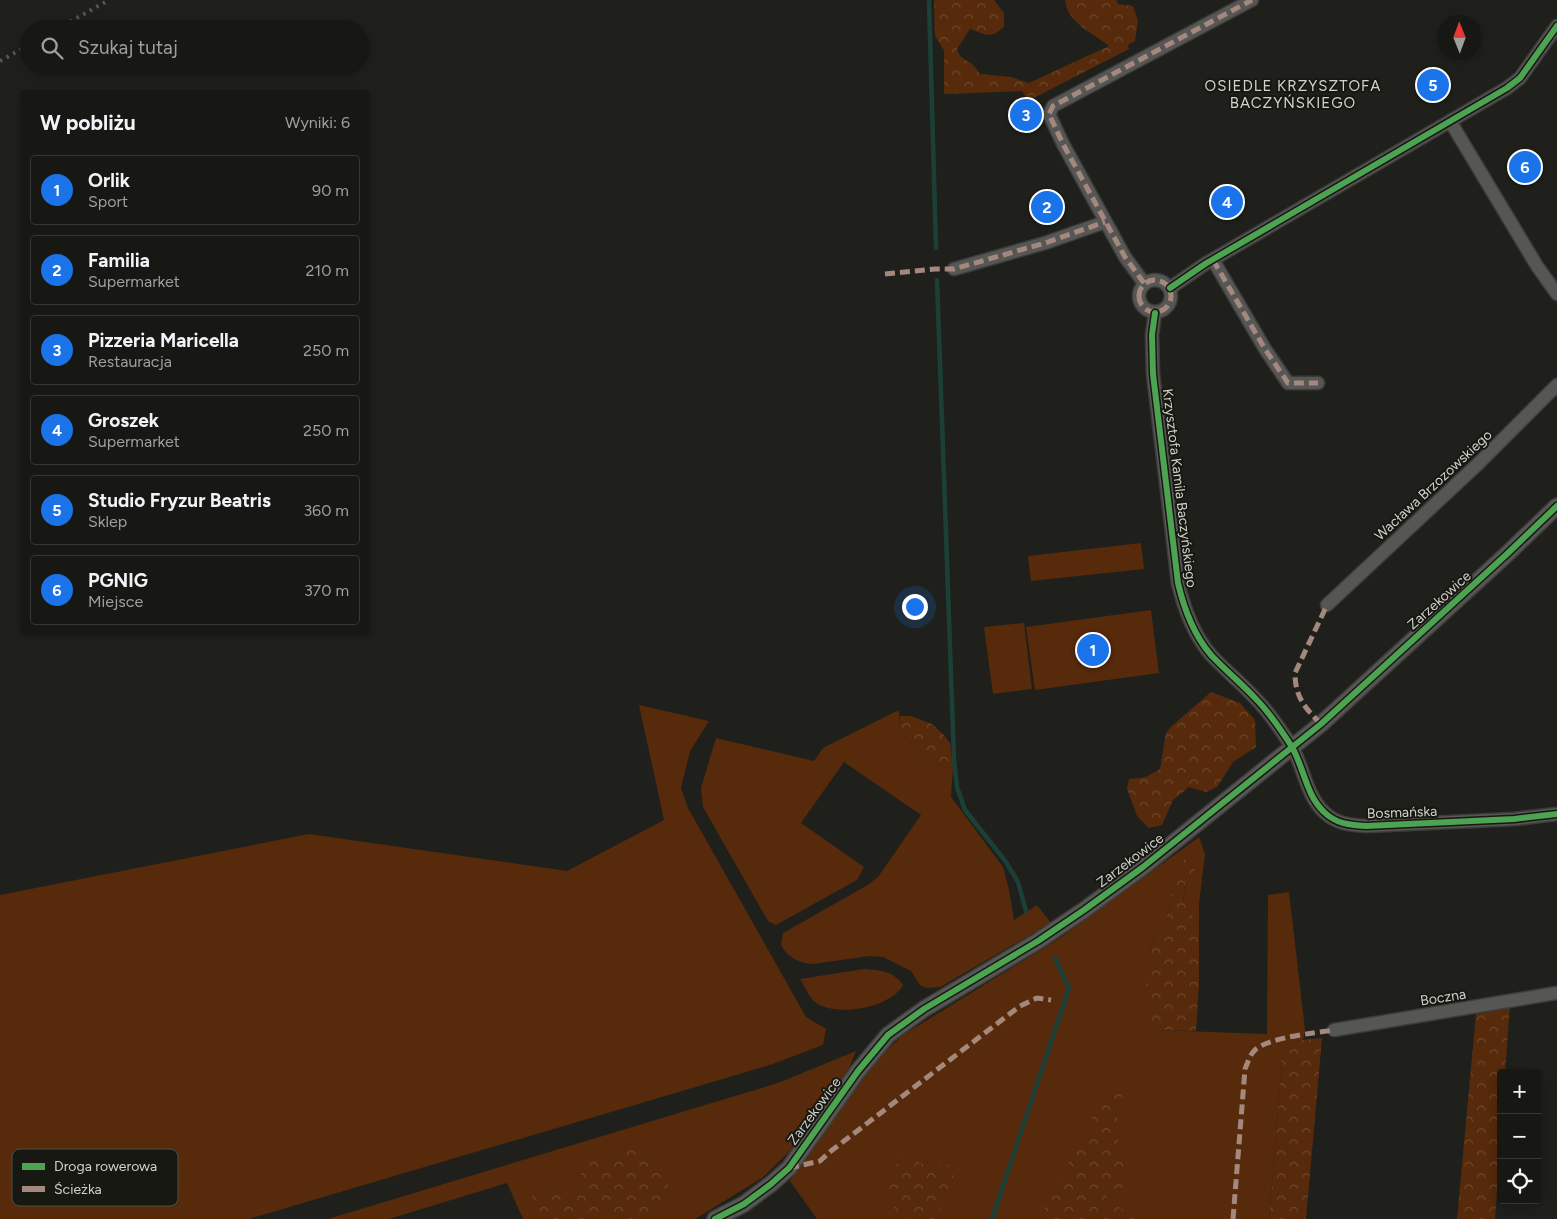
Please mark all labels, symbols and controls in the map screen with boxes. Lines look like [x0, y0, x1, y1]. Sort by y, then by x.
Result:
north arrow [1437, 15, 1482, 60]
search box [20, 20, 370, 75]
icon: search [38, 34, 66, 62]
text: Szukaj tutaj [78, 36, 178, 59]
pin: 5 [1417, 66, 1449, 104]
district label: OSIEDLE KRZYSZTOFA BACZYŃSKIEGO [1205, 77, 1381, 112]
pin: 3 [1010, 96, 1042, 134]
text: W pobliżu [40, 110, 136, 135]
text: Wyniki: 6 [285, 113, 350, 132]
pin: 6 [1509, 148, 1541, 186]
text: Orlik [88, 169, 130, 192]
text: 1 [54, 181, 60, 200]
text: 90 m [312, 181, 349, 200]
pin: 4 [1211, 183, 1243, 221]
pin: 2 [1031, 188, 1063, 226]
text: Sport [88, 192, 128, 211]
text: Familia [88, 249, 150, 272]
text: 2 [52, 261, 62, 280]
text: 210 m [306, 261, 349, 280]
text: Supermarket [88, 272, 180, 291]
text: Pizzeria Maricella [88, 329, 239, 352]
text: 3 [53, 341, 61, 360]
text: 250 m [303, 341, 349, 360]
text: Restauracja [88, 352, 172, 371]
street label: Krzysztofa Kamila Baczyńskiego [1159, 388, 1200, 588]
text: Groszek [88, 409, 159, 432]
text: 4 [52, 421, 62, 440]
text: 250 m [303, 421, 349, 440]
street label: Wacława Brzozowskiego [1371, 426, 1496, 544]
text: Supermarket [88, 432, 180, 451]
text: Studio Fryzur Beatris [88, 489, 271, 512]
text: 5 [52, 501, 62, 520]
text: 360 m [303, 501, 349, 520]
text: Sklep [88, 512, 127, 531]
street label: Zarzekowice [1404, 567, 1475, 633]
text: PGNIG [88, 569, 148, 592]
text: 6 [52, 581, 62, 600]
text: 370 m [304, 581, 349, 600]
text: Miejsce [88, 592, 143, 611]
your location [902, 594, 928, 620]
pin: 1 [1077, 631, 1109, 669]
street label: Bosmańska [1367, 803, 1437, 822]
street label: Zarzekowice [1093, 830, 1167, 891]
street label: Boczna [1419, 985, 1467, 1009]
map controls [1497, 1069, 1542, 1204]
button: + [1497, 1069, 1542, 1114]
street label: Zarzekowice [784, 1074, 845, 1148]
button: − [1497, 1114, 1542, 1159]
legend [12, 1149, 178, 1206]
text: Droga rowerowa [54, 1158, 157, 1175]
button: locate [1497, 1159, 1542, 1204]
text: Ścieżka [54, 1181, 102, 1198]

